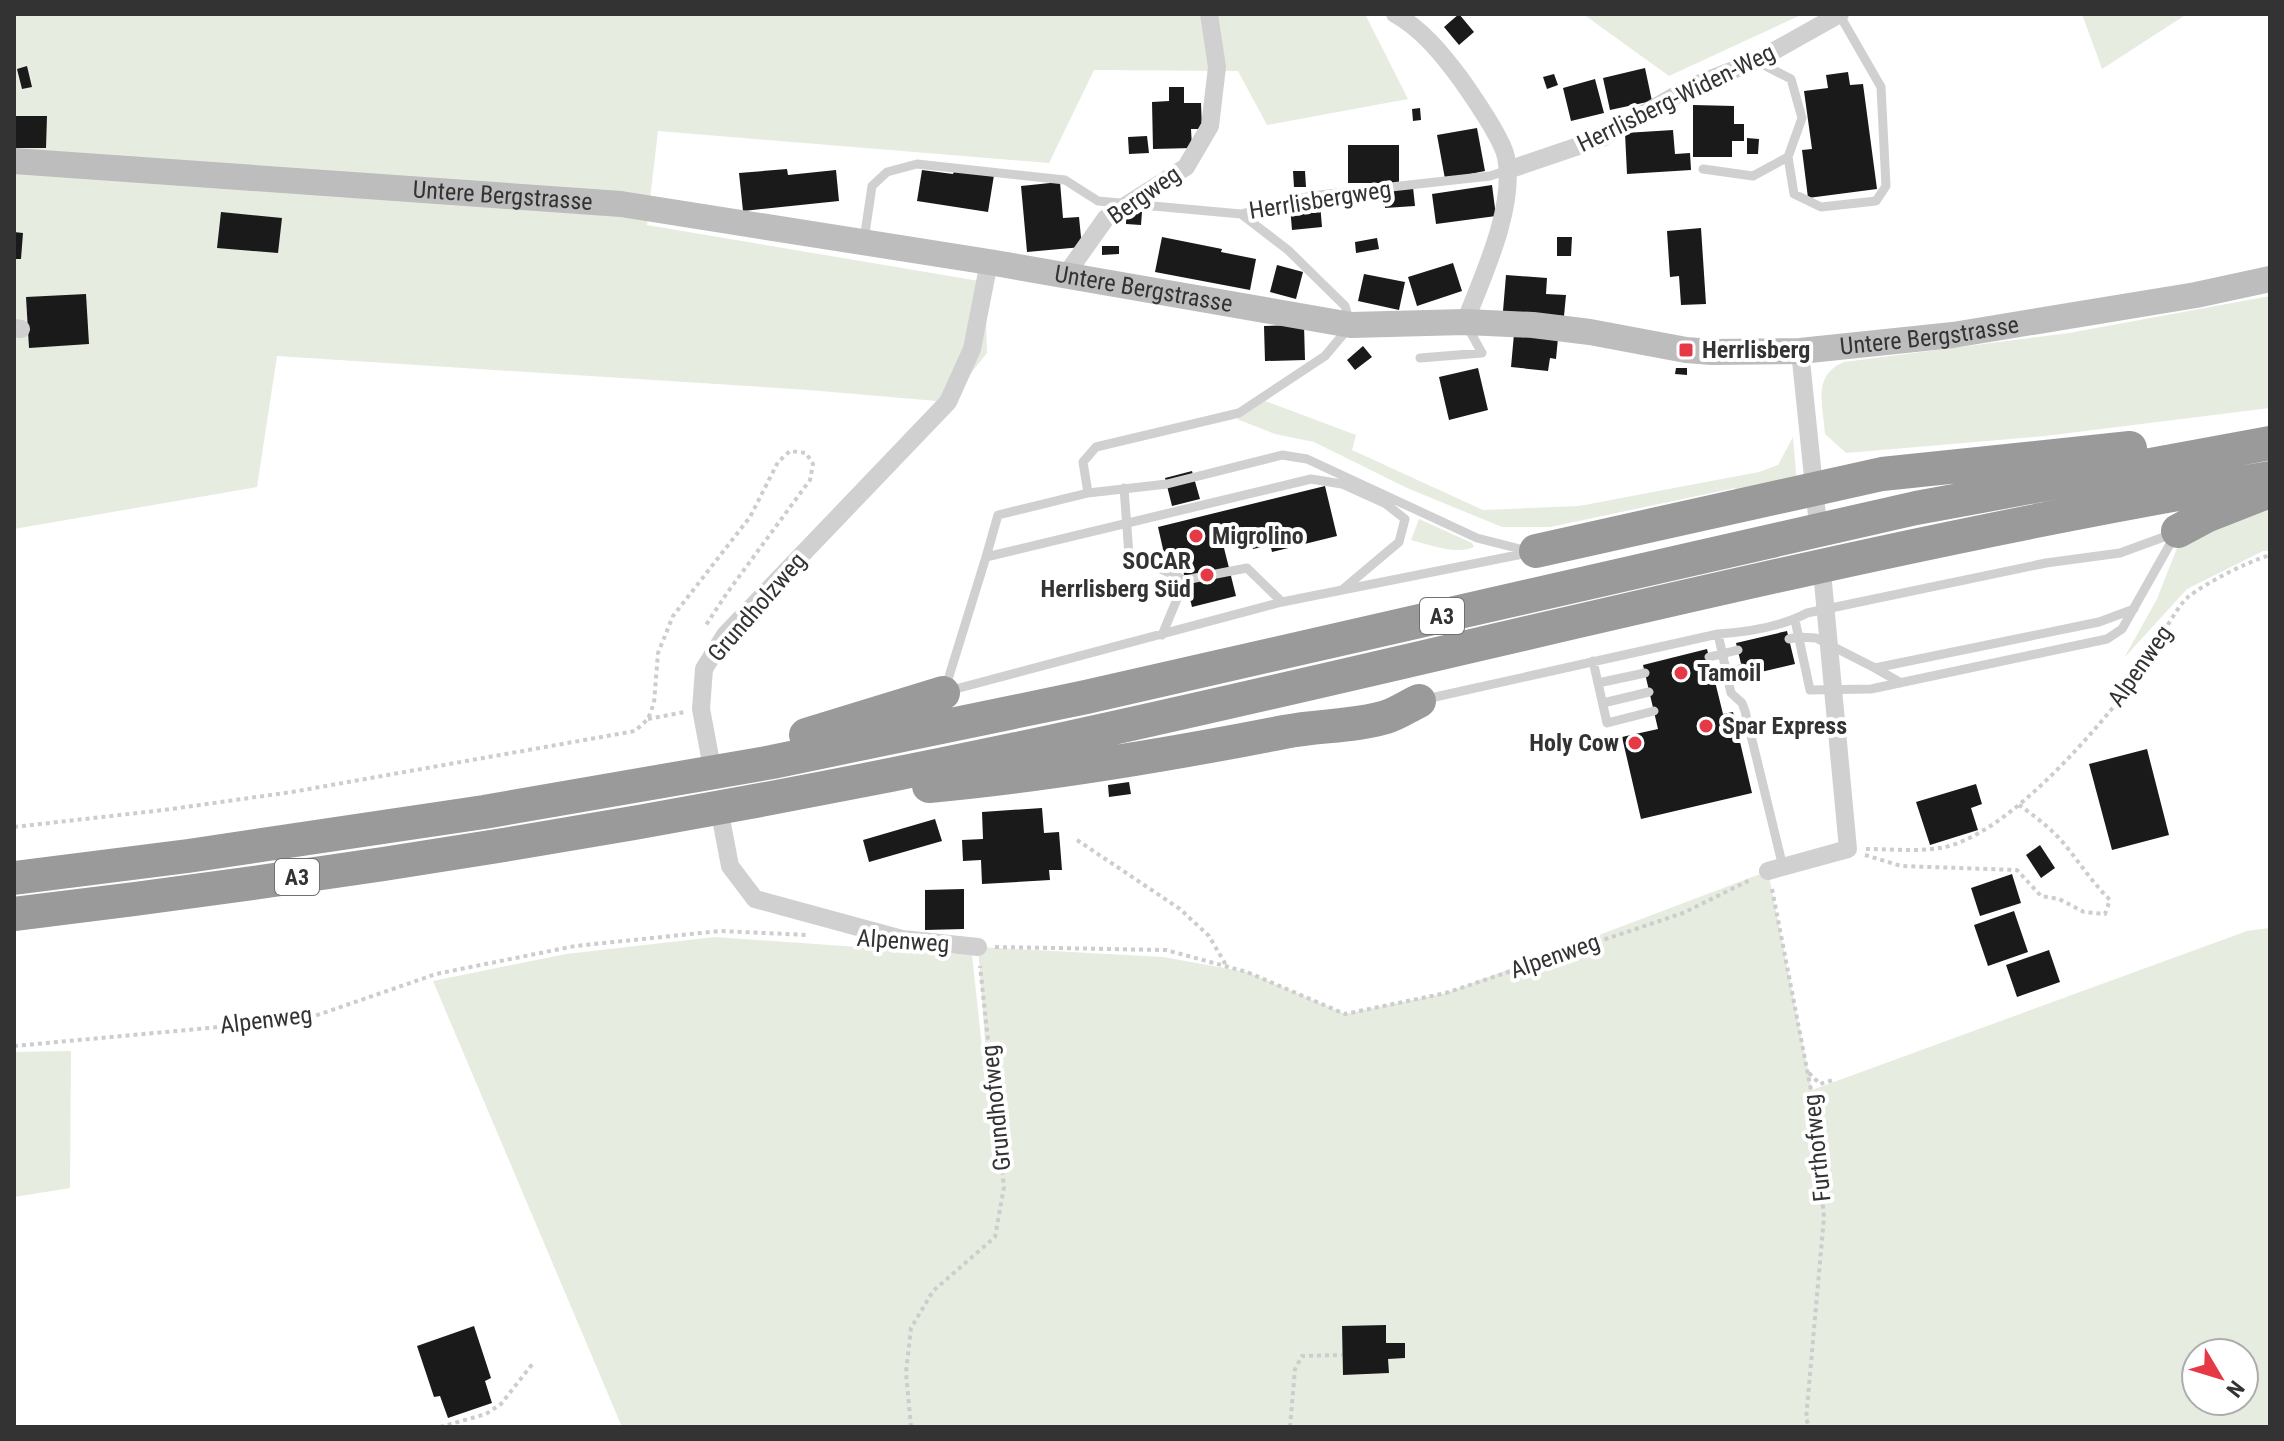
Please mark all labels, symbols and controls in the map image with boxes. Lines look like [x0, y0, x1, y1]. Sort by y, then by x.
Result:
street label: Herrlisberg-Widen-Weg [1573, 38, 1779, 158]
street label: Bergweg [1102, 160, 1186, 230]
street label: Untere Bergstrasse [412, 175, 594, 216]
street label: Herrlisbergweg [1247, 175, 1393, 225]
street label: Untere Bergstrasse [1052, 260, 1235, 318]
street label: Untere Bergstrasse [1838, 310, 2021, 361]
place label: Herrlisberg [1702, 336, 1810, 364]
marker: Herrlisberg [1677, 341, 1695, 359]
place label: Migrolino [1212, 522, 1304, 550]
marker: Migrolino [1187, 527, 1205, 545]
street label: Grundholzweg [702, 547, 812, 667]
place label: SOCAR Herrlisberg Süd [1041, 547, 1191, 603]
marker: SOCAR Herrlisberg Süd [1198, 566, 1216, 584]
road number: A3 [1420, 598, 1464, 634]
street label: Alpenweg [2102, 620, 2178, 712]
place label: Tamoil [1697, 659, 1761, 687]
marker: Tamoil [1672, 664, 1690, 682]
place label: Spar Express [1722, 712, 1847, 740]
marker: Spar Express [1697, 717, 1715, 735]
place label: Holy Cow [1529, 729, 1619, 757]
marker: Holy Cow [1626, 734, 1644, 752]
road number: A3 [275, 859, 319, 895]
street label: Alpenweg [856, 924, 950, 958]
street label: Alpenweg [1507, 928, 1603, 984]
street label: Alpenweg [218, 1000, 314, 1040]
street label: Grundhofweg [975, 1044, 1017, 1172]
street label: Furthofweg [1797, 1093, 1837, 1203]
north arrow [2180, 1337, 2260, 1417]
text: N [2221, 1376, 2249, 1402]

